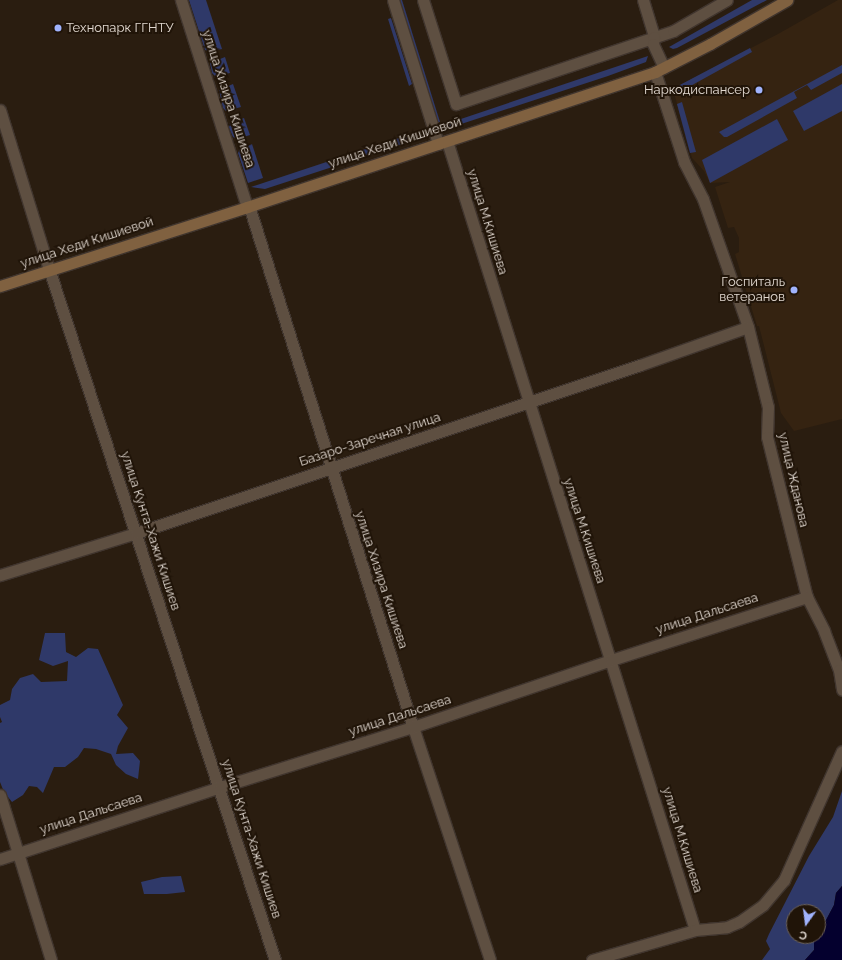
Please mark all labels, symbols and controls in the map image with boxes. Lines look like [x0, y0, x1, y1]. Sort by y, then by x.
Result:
place label: Технопарк ГГНТУ [66, 20, 173, 36]
marker: Технопарк ГГНТУ [53, 23, 63, 33]
street label: улица Хизира Кишиева [198, 28, 258, 170]
place label: Наркодиспансер [644, 82, 750, 98]
marker: Наркодиспансер [753, 84, 765, 96]
street label: улица Хеди Кишиевой [327, 114, 463, 172]
street label: улица М.Кишиева [464, 167, 510, 277]
street label: улица Хеди Кишиевой [19, 214, 155, 272]
place label: Госпиталь ветеранов [719, 275, 785, 306]
marker: Госпиталь ветеранов [788, 284, 800, 296]
street label: Базаро-Заречная улица [297, 410, 443, 470]
street label: улица Жданова [775, 431, 811, 529]
street label: улица Кунта-Хажи Кишиев [117, 450, 183, 612]
street label: улица М.Кишиева [560, 476, 608, 586]
street label: улица Хизира Кишиева [351, 509, 411, 651]
street label: улица Дальсаева [654, 590, 760, 638]
street label: улица Дальсаева [347, 692, 453, 740]
street label: улица Кунта-Хажи Кишиев [218, 758, 284, 920]
street label: улица М.Кишиева [659, 785, 705, 895]
street label: улица Дальсаева [38, 790, 144, 838]
north arrow [786, 904, 826, 944]
text: С [798, 928, 808, 942]

